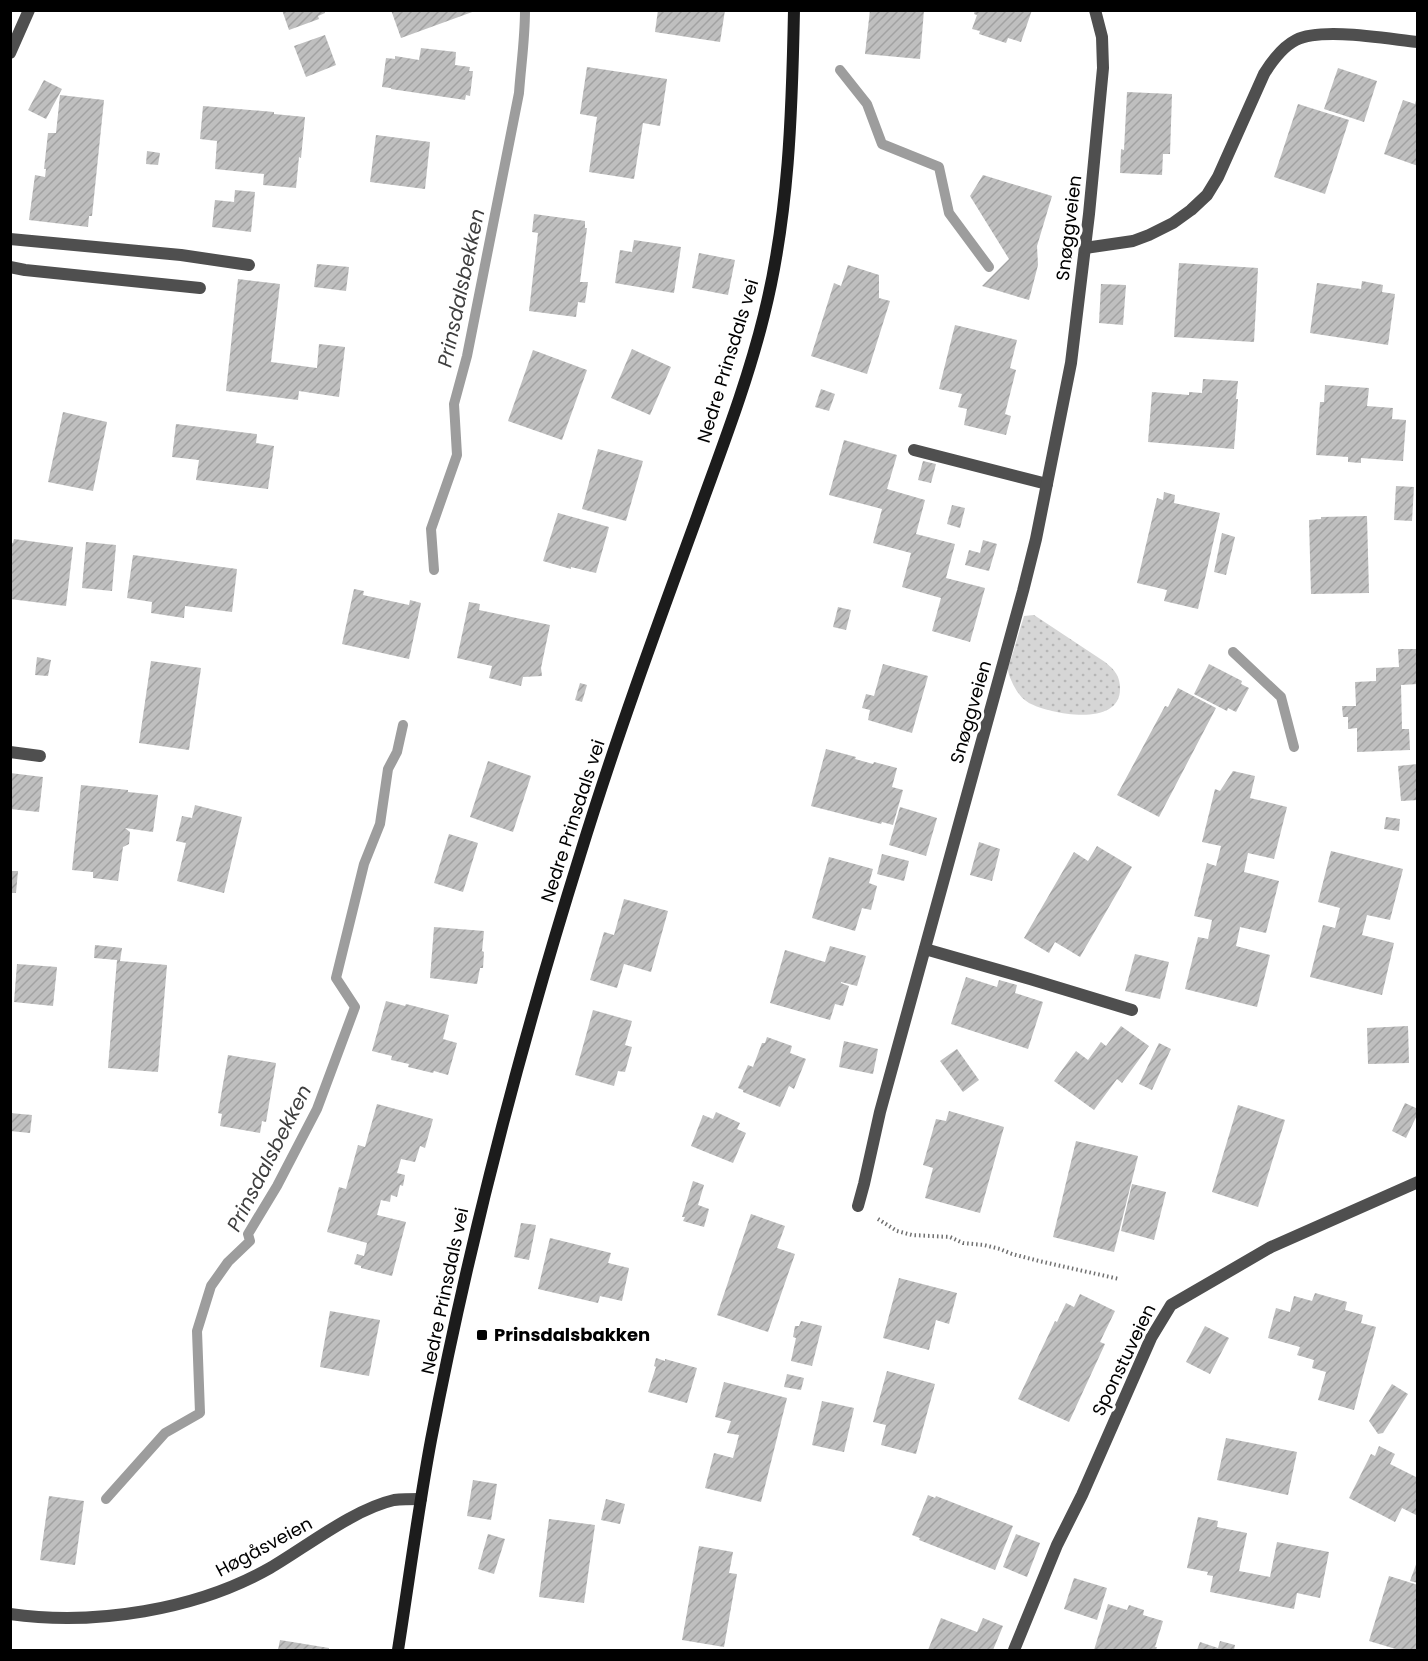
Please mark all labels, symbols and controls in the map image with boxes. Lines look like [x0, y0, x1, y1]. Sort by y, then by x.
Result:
street label: Snøggveien [1050, 174, 1087, 282]
water label: Prinsdalsbekken [431, 206, 491, 370]
street label: Nedre Prinsdals vei [691, 276, 764, 446]
street label: Snøggveien [944, 657, 997, 766]
street label: Nedre Prinsdals vei [534, 736, 611, 905]
water label: Prinsdalsbekken [220, 1080, 318, 1236]
street label: Nedre Prinsdals vei [415, 1205, 474, 1377]
street label: Sponstuveien [1086, 1300, 1161, 1420]
place label: Prinsdalsbakken [494, 1322, 650, 1347]
marker: Prinsdalsbakken [475, 1328, 489, 1342]
street label: Høgåsveien [211, 1511, 316, 1582]

